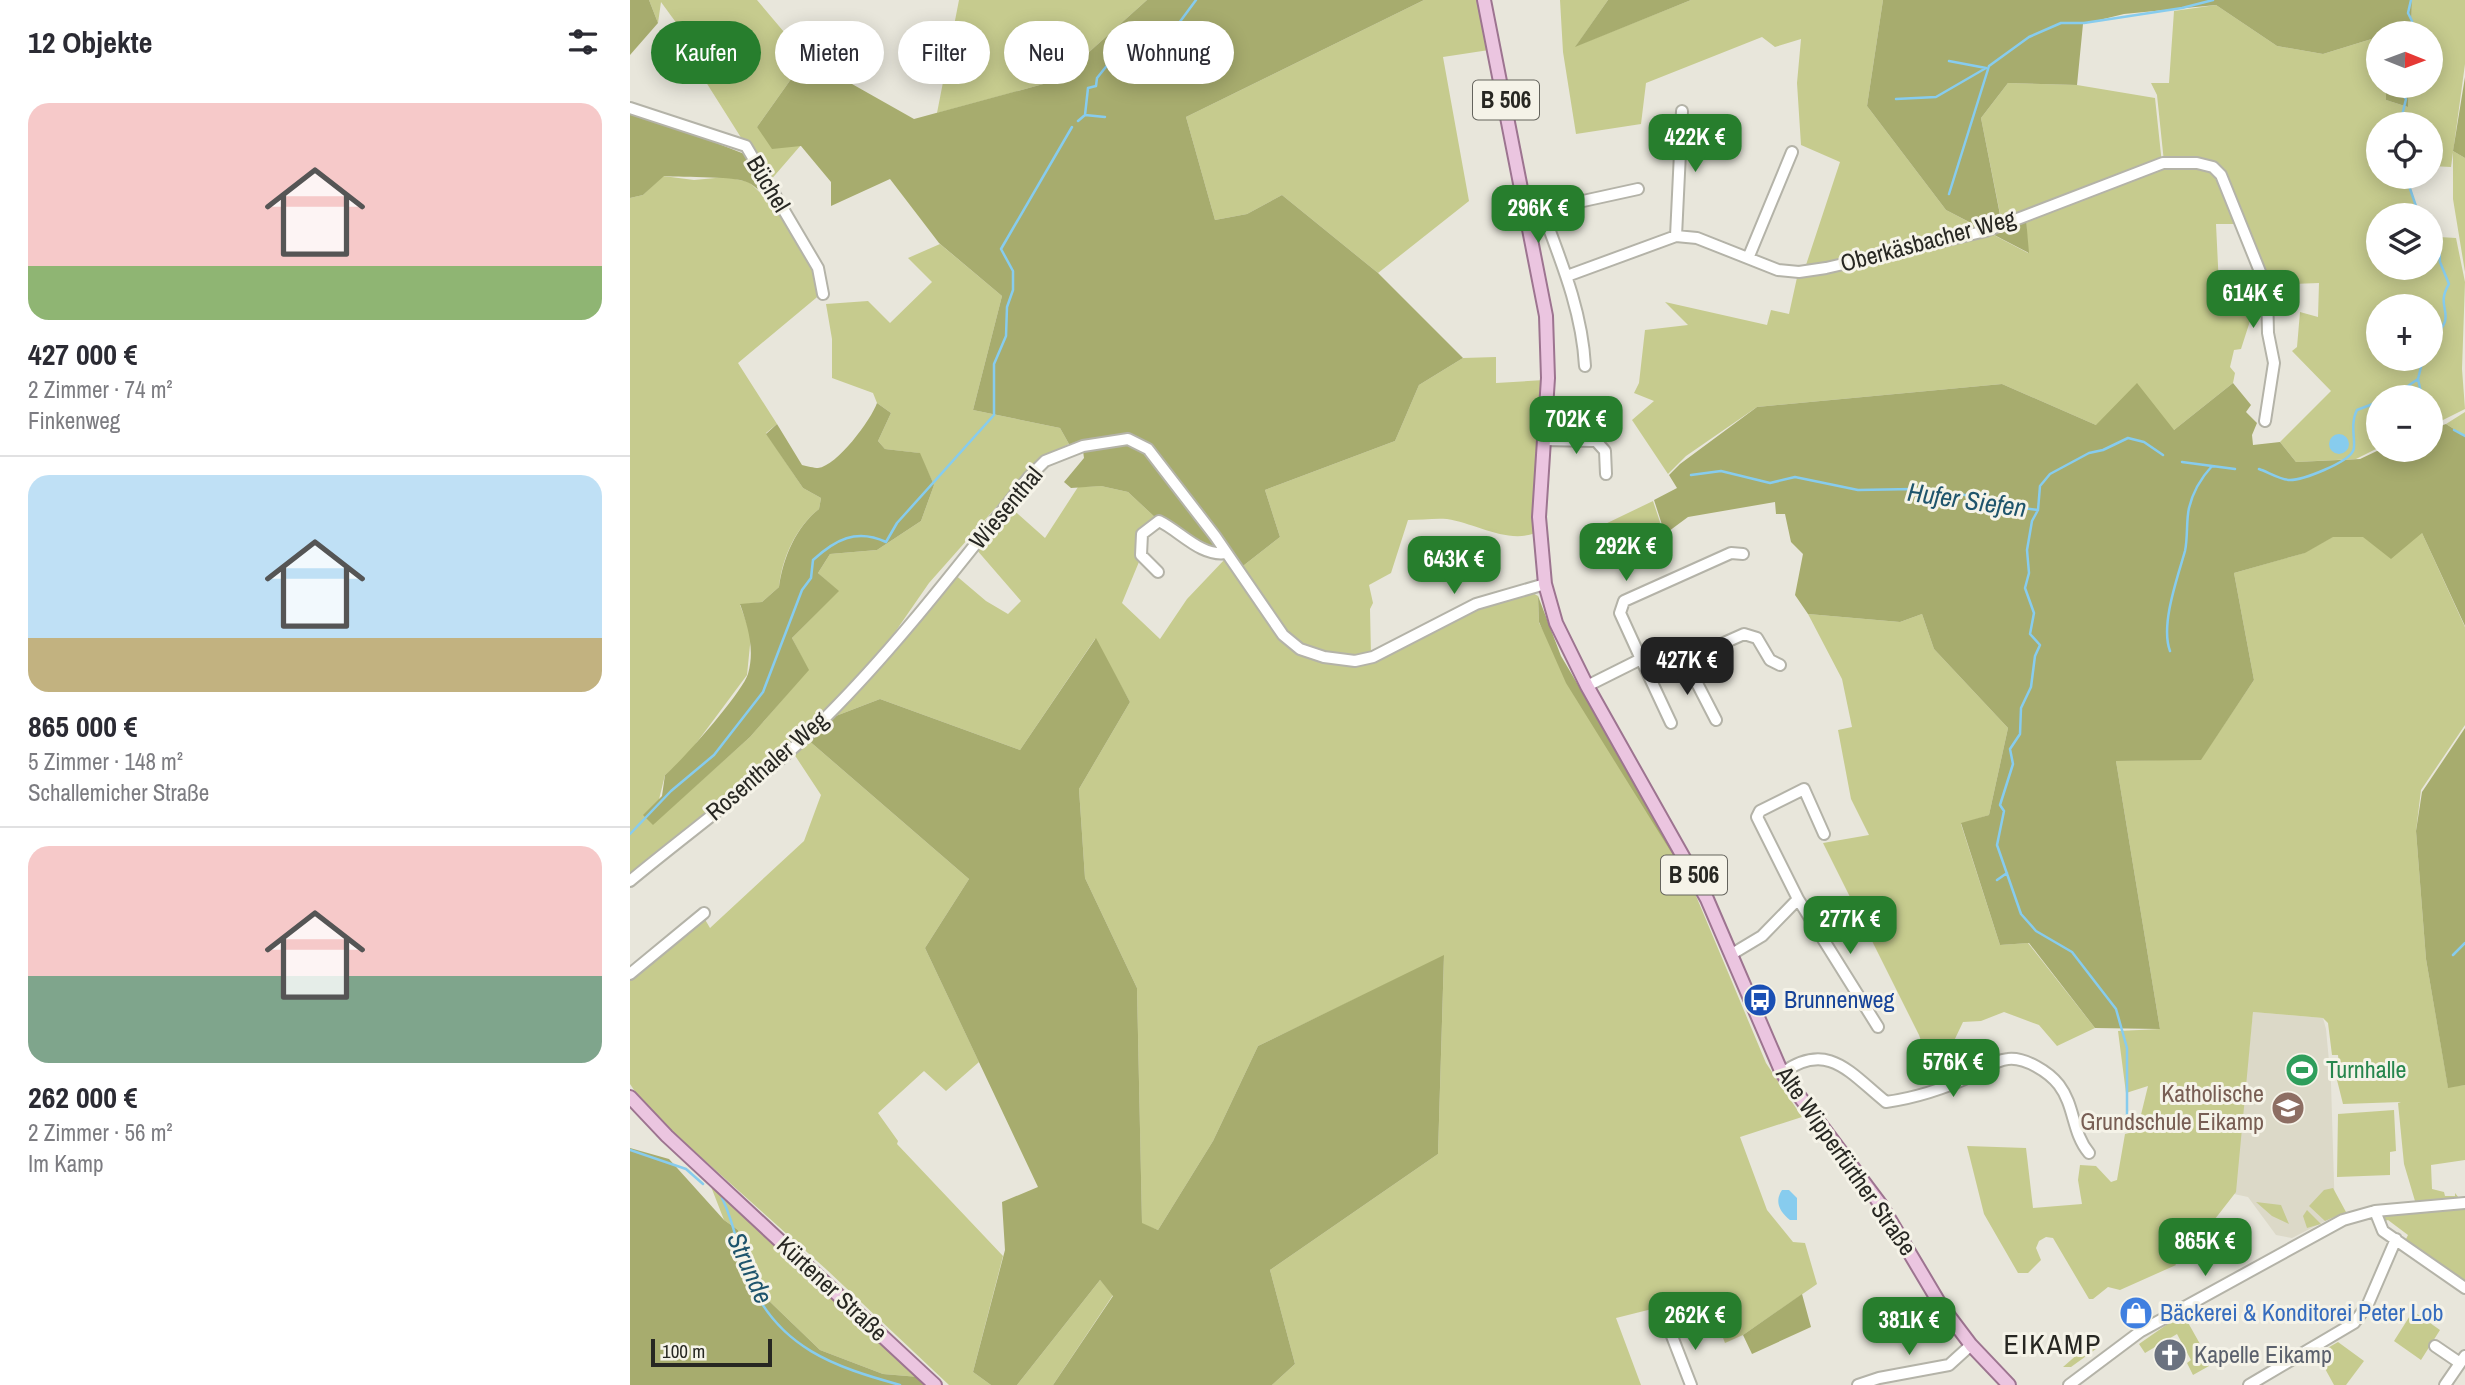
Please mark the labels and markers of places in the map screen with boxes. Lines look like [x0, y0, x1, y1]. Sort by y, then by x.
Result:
pin: 422K € [1638, 114, 1752, 174]
pin: 296K € [1481, 186, 1595, 245]
pin: 614K € [2196, 270, 2310, 330]
pin: 702K € [1519, 396, 1633, 456]
pin: 292K € [1569, 524, 1683, 583]
pin: 643K € [1397, 536, 1511, 596]
pin: 427K € [1630, 638, 1744, 697]
pin: 277K € [1793, 897, 1907, 956]
bus stop icon: Brunnenweg [1741, 981, 1779, 1019]
place label: Brunnenweg [1784, 983, 1895, 1015]
pin: 576K € [1896, 1040, 2010, 1099]
sports icon: Turnhalle [2283, 1051, 2321, 1089]
place label: Turnhalle [2326, 1053, 2406, 1085]
place label: Katholische Grundschule Eikamp [2080, 1077, 2264, 1137]
school or university icon: Katholische Grundschule Eikamp [2269, 1089, 2307, 1127]
pin: 865K € [2148, 1218, 2262, 1278]
pin: 262K € [1638, 1292, 1752, 1352]
shop icon: Bäckerei & Konditorei Peter Lob [2117, 1294, 2155, 1332]
place label: Bäckerei & Konditorei Peter Lob [2160, 1296, 2443, 1328]
pin: 381K € [1852, 1298, 1966, 1357]
church icon: Kapelle Eikamp [2151, 1336, 2189, 1374]
place label: Kapelle Eikamp [2194, 1338, 2332, 1370]

